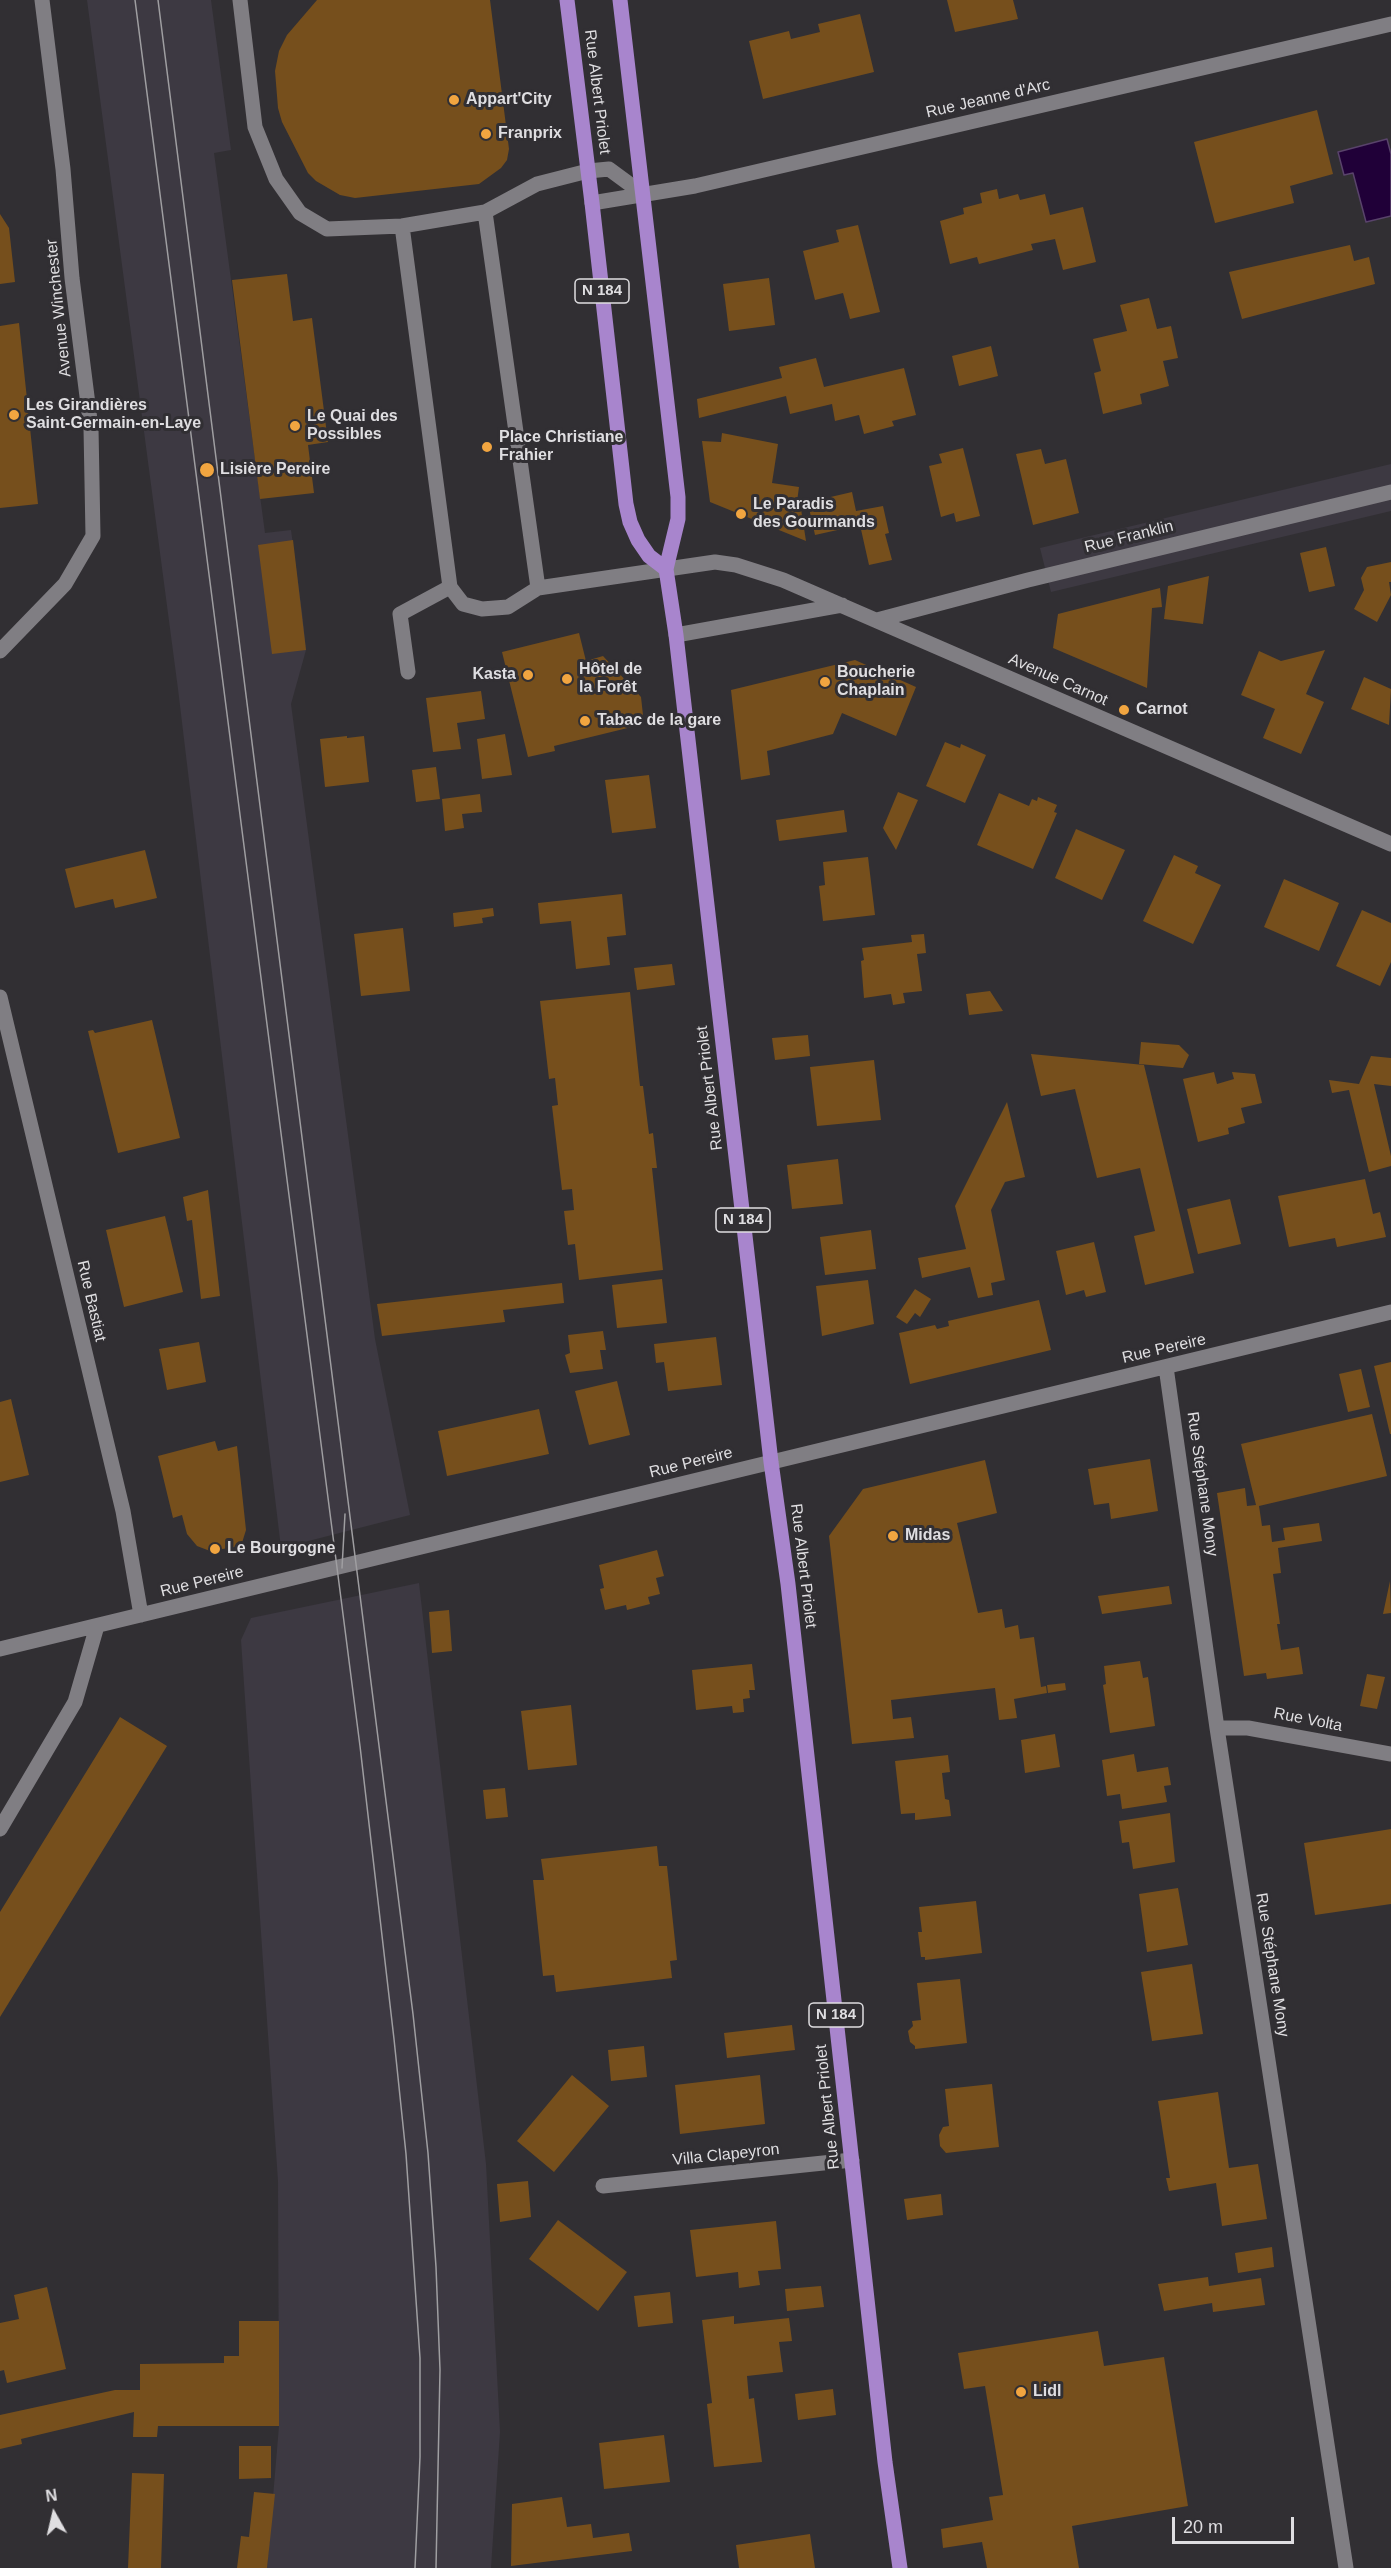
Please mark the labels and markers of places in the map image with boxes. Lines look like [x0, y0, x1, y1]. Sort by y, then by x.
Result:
place label: Appart'City [466, 90, 552, 110]
marker: Appart'City [447, 93, 461, 107]
place label: Franprix [498, 124, 562, 144]
marker: Franprix [479, 127, 493, 141]
place label: Les Girandières Saint-Germain-en-Laye [26, 396, 201, 434]
place label: Le Quai des Possibles [307, 407, 398, 445]
marker: Les Girandières Saint-Germain-en-Laye [7, 408, 21, 422]
marker: Le Quai des Possibles [288, 419, 302, 433]
place label: Place Christiane Frahier [499, 428, 624, 466]
marker: Place Christiane Frahier [480, 440, 494, 454]
place label: Lisière Pereire [220, 460, 330, 480]
marker: Lisière Pereire [198, 461, 216, 479]
place label: Le Paradis des Gourmands [753, 495, 875, 533]
marker: Le Paradis des Gourmands [734, 507, 748, 521]
place label: Hôtel de la Forêt [579, 660, 642, 698]
place label: Boucherie Chaplain [837, 663, 915, 701]
place label: Kasta [472, 665, 516, 685]
marker: Kasta [521, 668, 535, 682]
marker: Hôtel de la Forêt [560, 672, 574, 686]
marker: Boucherie Chaplain [818, 675, 832, 689]
place label: Carnot [1136, 700, 1188, 720]
marker: Carnot [1117, 703, 1131, 717]
place label: Tabac de la gare [597, 711, 721, 731]
marker: Tabac de la gare [578, 714, 592, 728]
place label: Midas [905, 1526, 950, 1546]
marker: Midas [886, 1529, 900, 1543]
place label: Le Bourgogne [227, 1539, 335, 1559]
marker: Le Bourgogne [208, 1542, 222, 1556]
place label: Lidl [1033, 2382, 1061, 2402]
marker: Lidl [1014, 2385, 1028, 2399]

